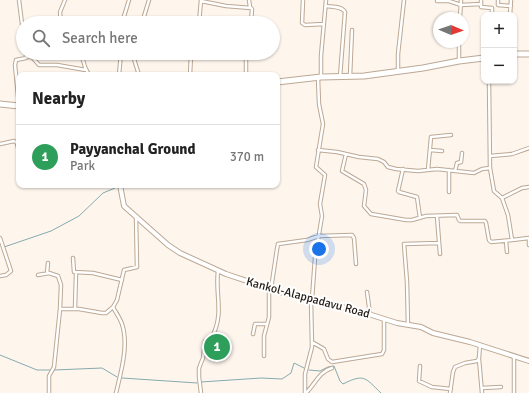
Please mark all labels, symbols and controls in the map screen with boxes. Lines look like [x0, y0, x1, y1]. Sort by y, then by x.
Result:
north arrow [433, 12, 469, 48]
map controls [481, 12, 517, 84]
button: + [481, 12, 517, 48]
search box [16, 16, 280, 60]
icon: search [30, 27, 52, 49]
text: Search here [62, 29, 138, 47]
button: − [481, 48, 517, 84]
text: Nearby [32, 88, 85, 109]
text: Payyanchal Ground [70, 140, 196, 158]
text: 1 [41, 149, 49, 165]
text: 370 m [230, 149, 264, 165]
text: Park [70, 158, 95, 174]
your location [309, 239, 329, 259]
street label: Kankol-Alappadavu Road [244, 274, 372, 322]
pin: 1 [204, 332, 230, 362]

